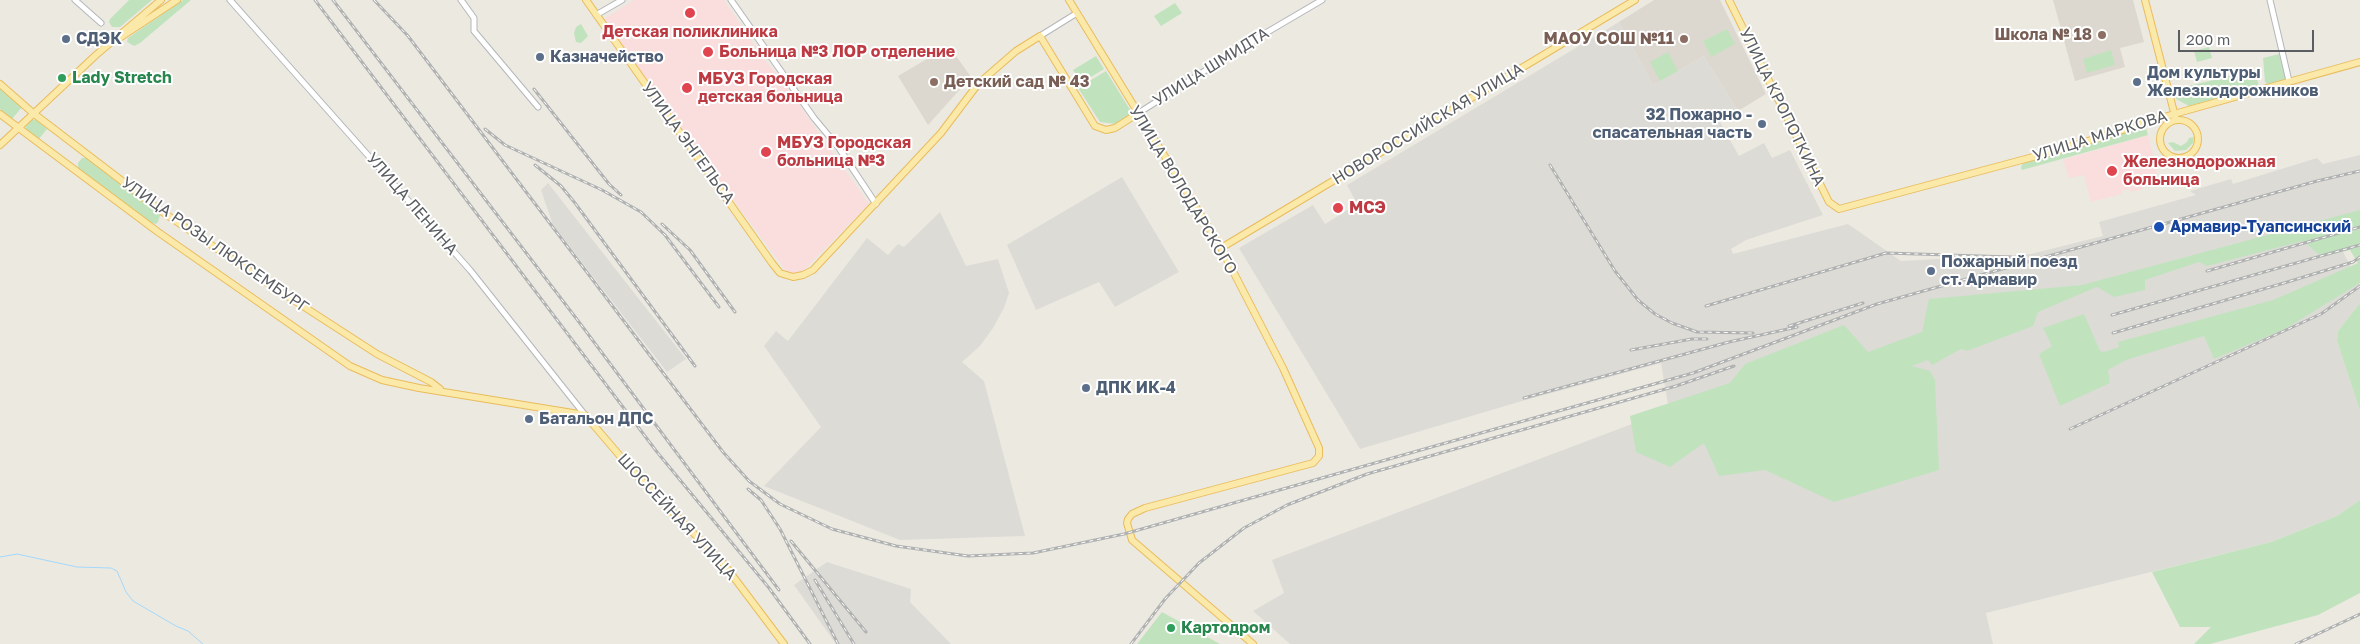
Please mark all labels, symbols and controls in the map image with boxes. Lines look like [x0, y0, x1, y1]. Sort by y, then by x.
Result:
marker: Детская поликлиника [683, 6, 697, 20]
scale bar [2180, 20, 2316, 52]
place label: Детская поликлиника [602, 22, 778, 42]
street label: УЛИЦА ШМИДТА [1150, 24, 1272, 110]
street label: УЛИЦА КРОПОТКИНА [1735, 25, 1829, 189]
place label: Школа № 18 [1995, 25, 2092, 45]
place label: СДЭК [76, 29, 122, 49]
place label: МАОУ СОШ №11 [1543, 29, 1674, 49]
marker: Школа № 18 [2096, 29, 2108, 41]
text: 200 m [2186, 30, 2230, 48]
marker: СДЭК [60, 33, 72, 45]
marker: МАОУ СОШ №11 [1678, 33, 1690, 45]
place label: Больница №3 ЛОР отделение [719, 42, 955, 62]
marker: Больница №3 ЛОР отделение [701, 45, 715, 59]
place label: Казначейство [550, 47, 664, 67]
marker: Казначейство [534, 51, 546, 63]
street label: НОВОРОССИЙСКАЯ УЛИЦА [1329, 59, 1527, 189]
place label: Дом культуры Железнодорожников [2147, 63, 2319, 101]
place label: Lady Stretch [72, 68, 172, 88]
place label: МБУЗ Городская детская больница [698, 69, 843, 107]
marker: Lady Stretch [56, 72, 68, 84]
place label: Детский сад № 43 [944, 72, 1089, 92]
marker: Детский сад № 43 [928, 76, 940, 88]
marker: Дом культуры Железнодорожников [2131, 76, 2143, 88]
street label: УЛИЦА ЭНГЕЛЬСА [637, 78, 739, 208]
marker: МБУЗ Городская детская больница [680, 81, 694, 95]
street label: УЛИЦА ВОЛОДАРСКОГО [1125, 102, 1241, 278]
place label: 32 Пожарно - спасательная часть [1593, 105, 1752, 143]
street label: УЛИЦА МАРКОВА [2030, 106, 2170, 166]
marker: 32 Пожарно - спасательная часть [1756, 118, 1768, 130]
place label: МБУЗ Городская больница №3 [777, 133, 911, 171]
marker: МБУЗ Городская больница №3 [759, 145, 773, 159]
street label: УЛИЦА ЛЕНИНА [362, 149, 462, 259]
place label: Железнодорожная больница [2123, 152, 2276, 190]
marker: Железнодорожная больница [2105, 164, 2119, 178]
street label: УЛИЦА РОЗЫ ЛЮКСЕМБУРГ [118, 173, 312, 317]
place label: МСЭ [1349, 198, 1386, 218]
marker: МСЭ [1331, 201, 1345, 215]
place label: Армавир-Туапсинский [2170, 217, 2351, 237]
marker: Армавир-Туапсинский [2152, 220, 2166, 234]
place label: Пожарный поезд ст. Армавир [1941, 252, 2078, 290]
marker: Пожарный поезд ст. Армавир [1925, 265, 1937, 277]
place label: ДПК ИК-4 [1096, 378, 1176, 398]
marker: ДПК ИК-4 [1080, 382, 1092, 394]
place label: Батальон ДПС [539, 409, 653, 429]
marker: Батальон ДПС [523, 413, 535, 425]
street label: ШОССЕЙНАЯ УЛИЦА [613, 450, 741, 584]
place label: Картодром [1181, 618, 1270, 638]
marker: Картодром [1165, 622, 1177, 634]

